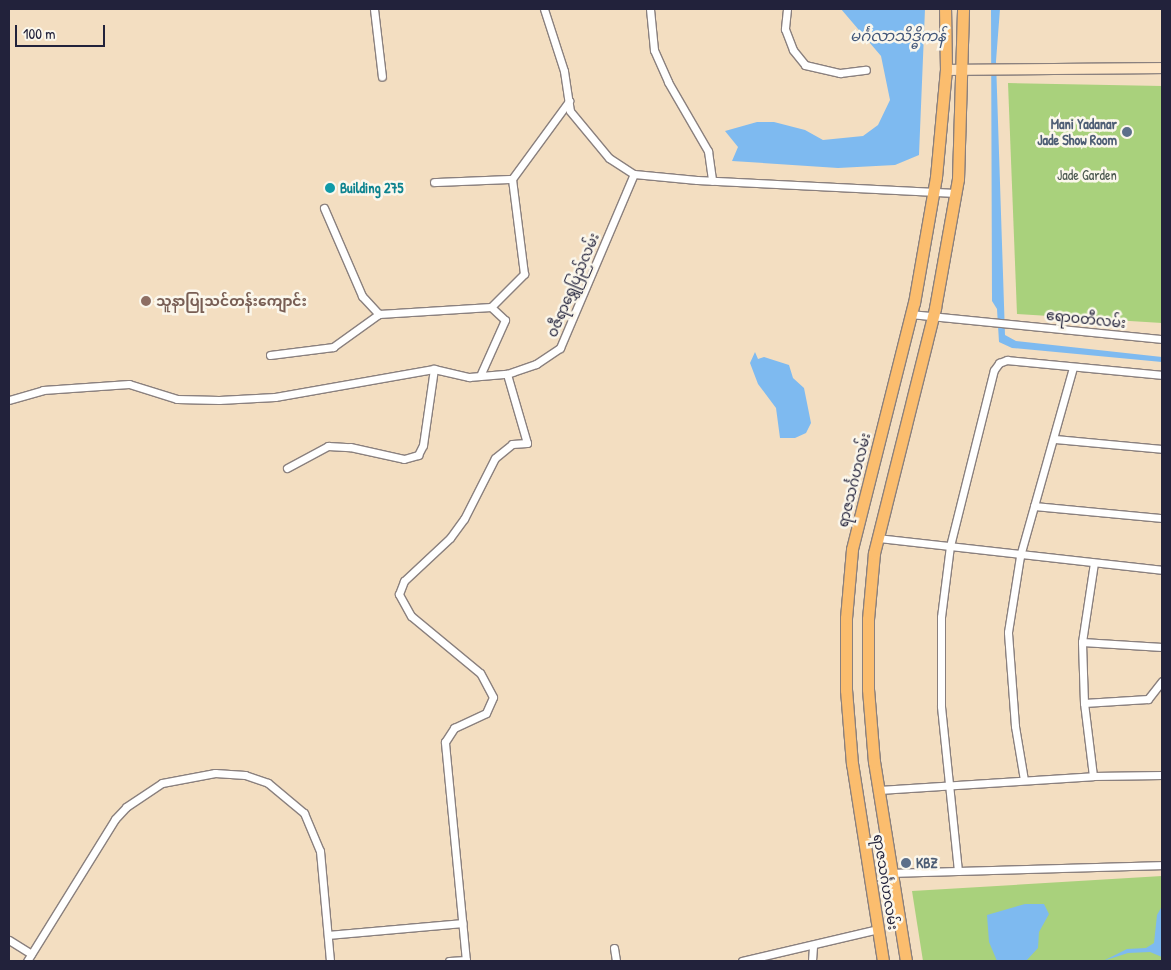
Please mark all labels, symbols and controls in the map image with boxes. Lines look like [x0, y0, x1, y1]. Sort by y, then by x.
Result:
scale bar [18, 15, 108, 47]
text: 100 m [23, 23, 56, 44]
water label: မင်္ဂလာသိဒ္ဓိကန် [850, 27, 946, 45]
place label: Mani Yadanar Jade Show Room [1037, 116, 1117, 148]
marker: Mani Yadanar Jade Show Room [1121, 126, 1133, 138]
park label: Jade Garden [1057, 167, 1117, 183]
place label: Building 275 [340, 180, 403, 196]
marker: Building 275 [324, 182, 336, 194]
street label: ဝဇီရာရွှေပြည်လမ်း [543, 230, 603, 340]
place label: သူနာပြုသင်တန်းကျောင်း [156, 293, 307, 309]
marker: သူနာပြုသင်တန်းကျောင်း [140, 295, 152, 307]
street label: ဧရာဝတီလမ်း [1045, 306, 1127, 332]
street label: ရာဇသင်္ဂဟလမ်း [834, 431, 874, 529]
street label: ရာဇသင်္ဂဟလမ်း [870, 833, 902, 931]
place label: KBZ [916, 855, 938, 871]
marker: KBZ [900, 857, 912, 869]

